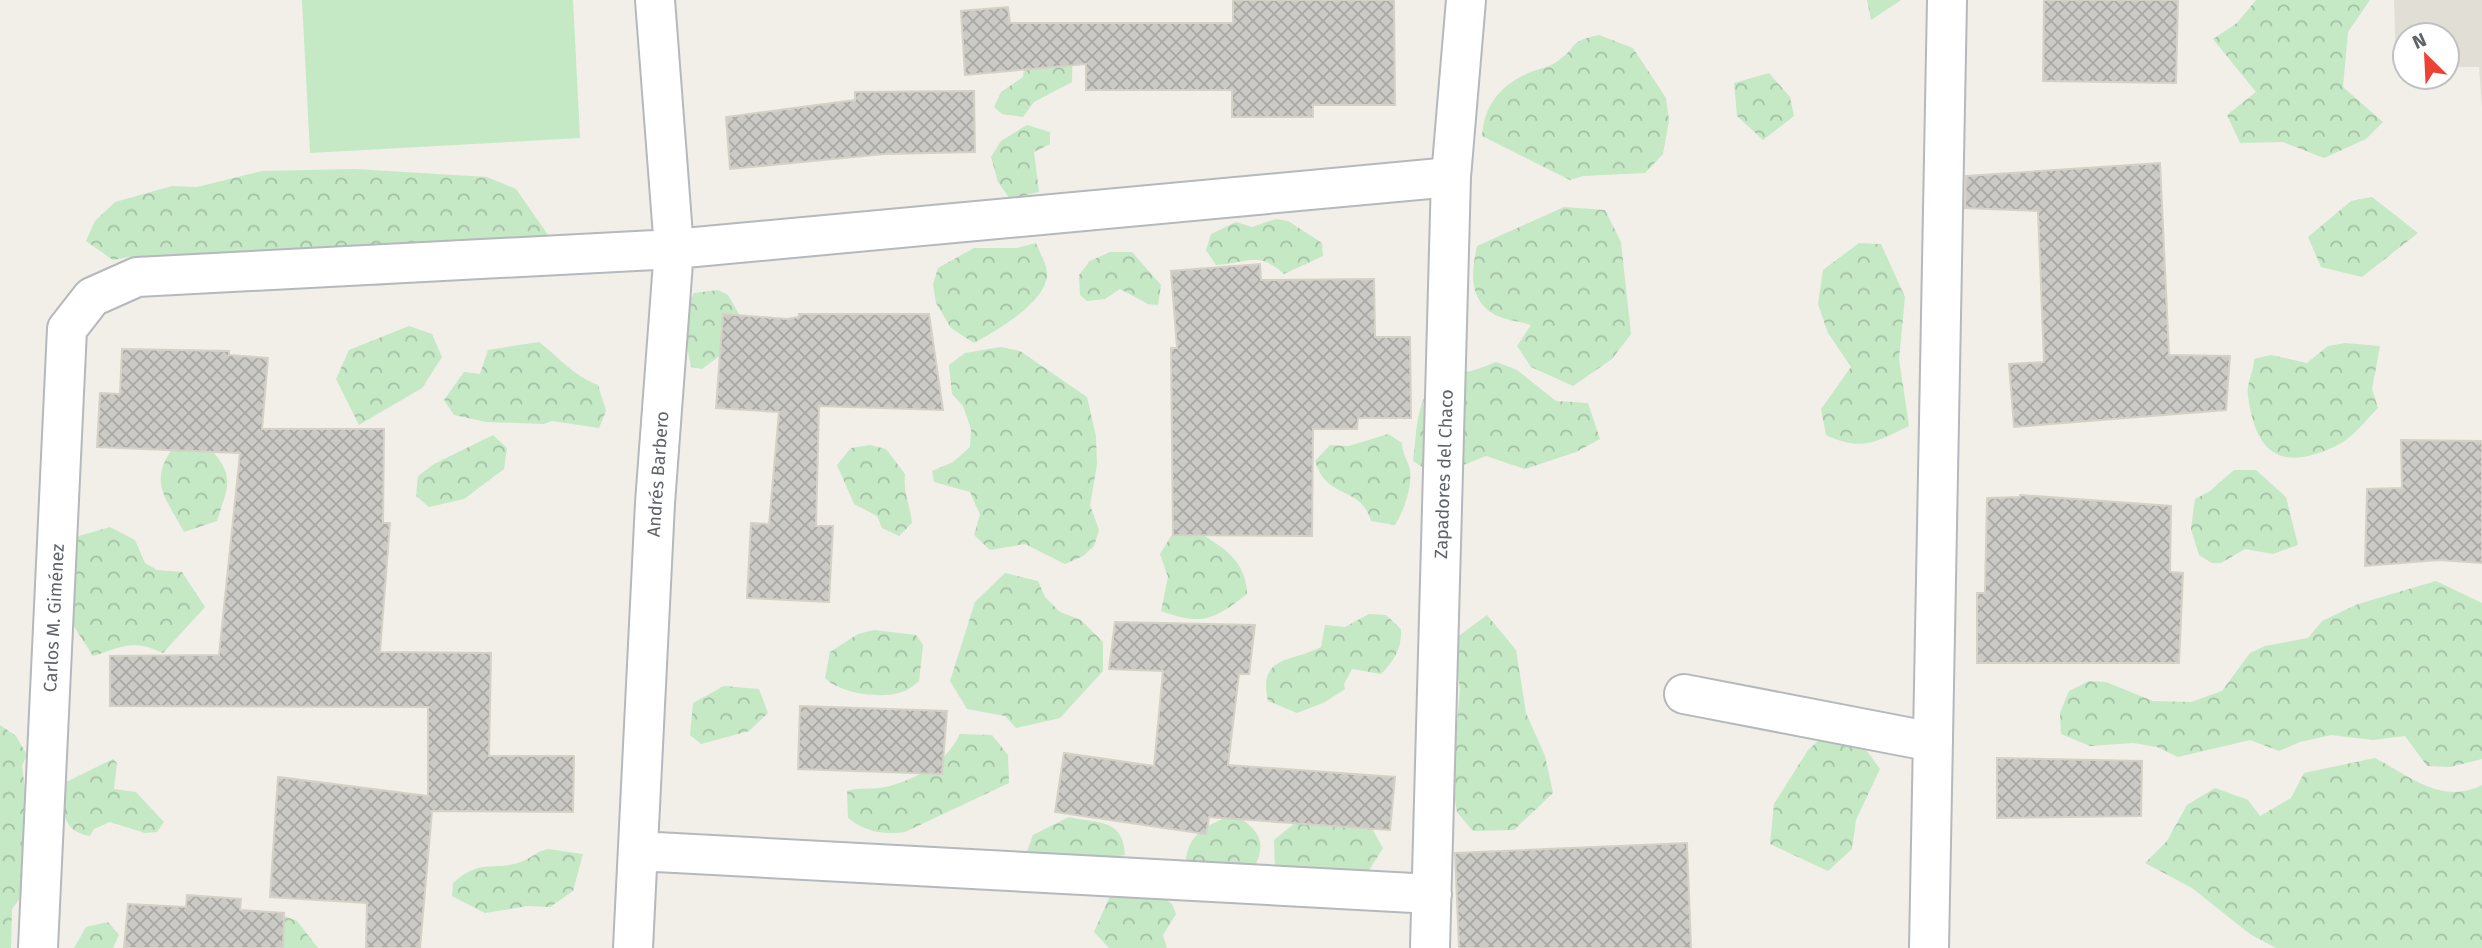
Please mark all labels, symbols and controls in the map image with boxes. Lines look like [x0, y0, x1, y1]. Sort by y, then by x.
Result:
north arrow [2391, 21, 2461, 91]
text: N [2409, 28, 2430, 54]
street label: Zapadores del Chaco [1430, 389, 1458, 559]
street label: Andrés Barbero [643, 410, 673, 538]
street label: Carlos M. Giménez [39, 543, 69, 693]

